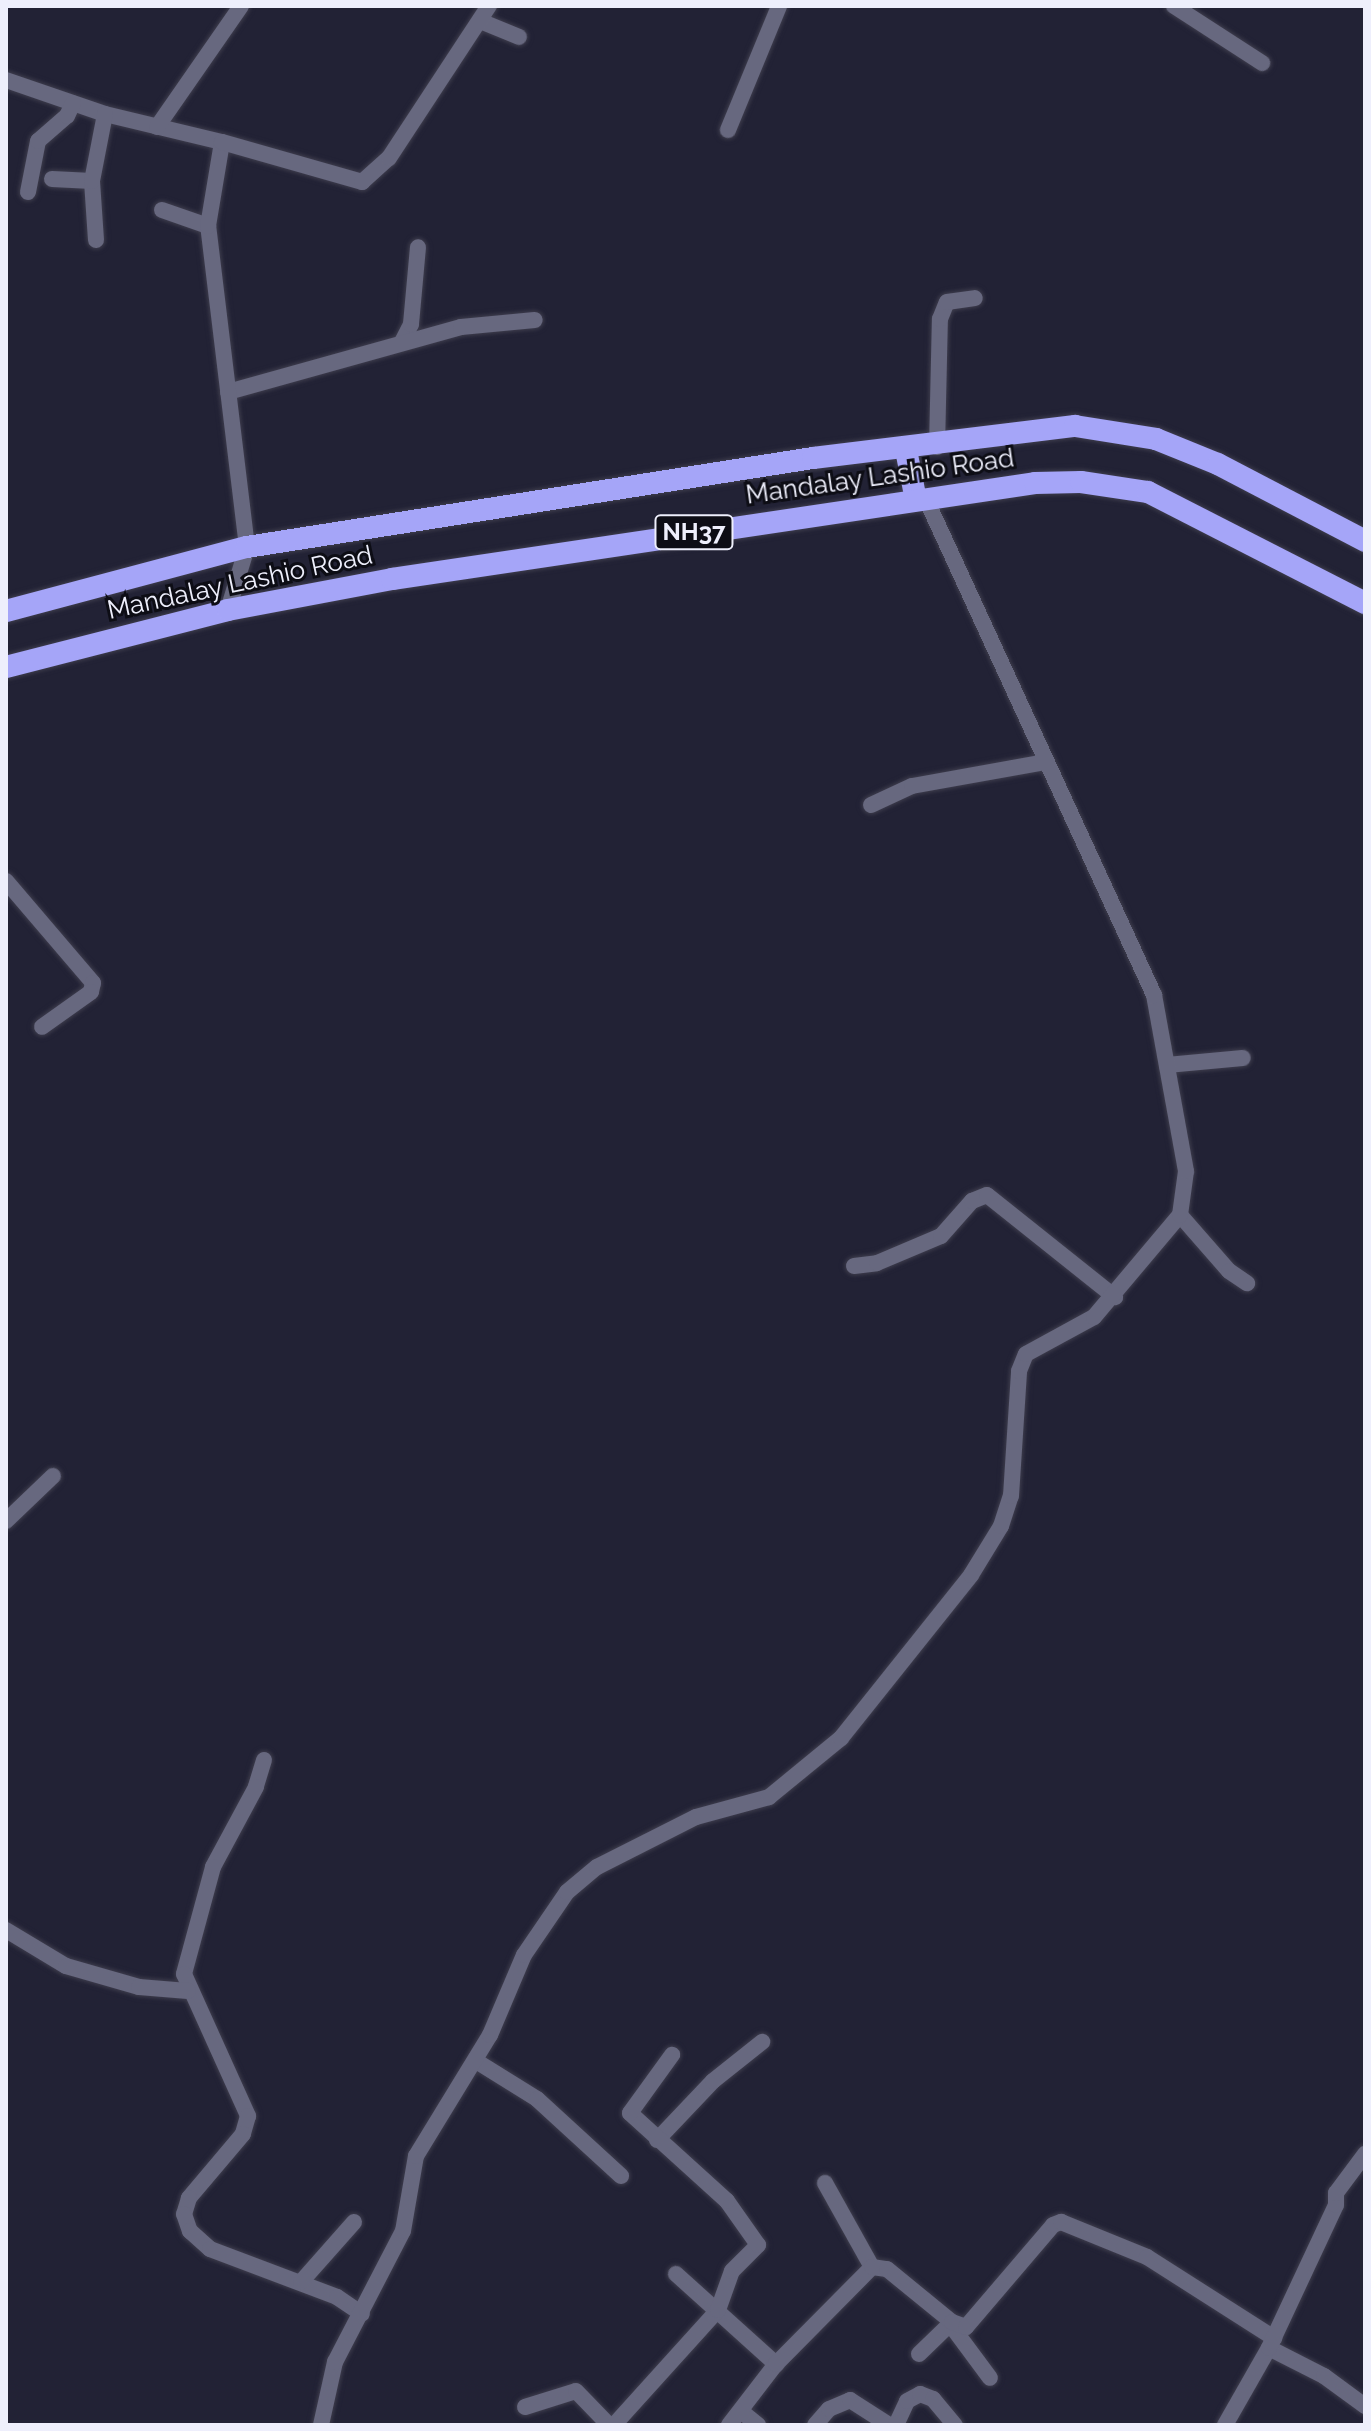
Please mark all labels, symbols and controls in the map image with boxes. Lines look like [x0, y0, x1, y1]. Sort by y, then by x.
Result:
street label: Mandalay Lashio Road [744, 443, 1016, 511]
road number: NH37 [654, 512, 734, 552]
street label: Mandalay Lashio Road [104, 540, 376, 626]

